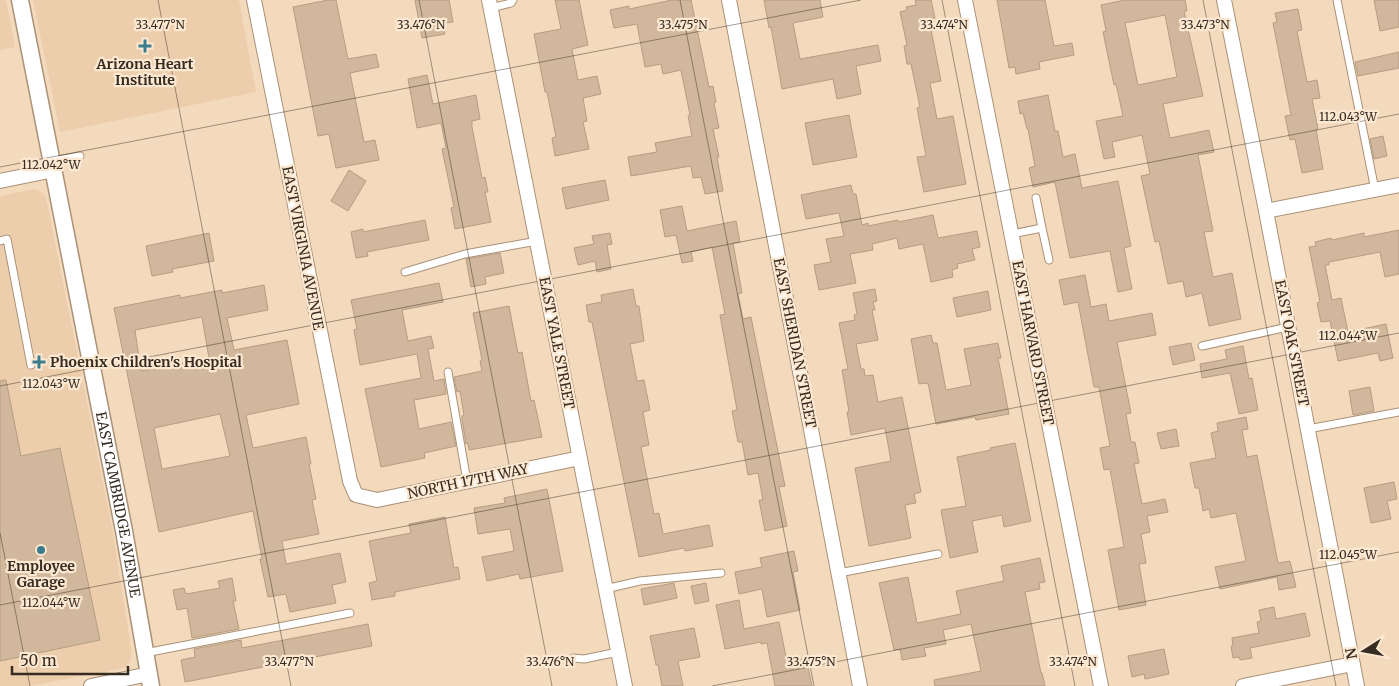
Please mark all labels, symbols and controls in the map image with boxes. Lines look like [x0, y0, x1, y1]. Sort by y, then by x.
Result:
text: 33.477°N [135, 17, 186, 32]
text: 33.476°N [397, 17, 446, 32]
text: 33.475°N [658, 17, 708, 32]
text: 33.474°N [920, 17, 969, 32]
text: 33.473°N [1180, 17, 1230, 32]
marker: Arizona Heart Institute [138, 39, 152, 53]
place label: Arizona Heart Institute [96, 55, 194, 89]
text: 112.043°W [1319, 109, 1378, 124]
text: 112.042°W [22, 157, 81, 172]
street label: EAST VIRGINIA AVENUE [278, 165, 328, 332]
street label: EAST SHERIDAN STREET [770, 256, 820, 430]
street label: EAST HARVARD STREET [1008, 259, 1058, 427]
street label: EAST YALE STREET [535, 275, 579, 411]
street label: EAST OAK STREET [1271, 278, 1313, 408]
text: 112.044°W [1319, 328, 1378, 343]
place label: Phoenix Children's Hospital [50, 353, 242, 371]
marker: Phoenix Children's Hospital [32, 355, 46, 369]
text: 112.043°W [22, 376, 81, 391]
street label: EAST CAMBRIDGE AVENUE [92, 410, 144, 599]
street label: NORTH 17TH WAY [406, 459, 531, 503]
marker: Employee Garage [35, 544, 47, 556]
text: 112.045°W [1319, 547, 1378, 562]
place label: Employee Garage [7, 557, 75, 591]
text: 112.044°W [22, 595, 81, 610]
north arrow [1339, 626, 1389, 676]
scale bar [12, 644, 129, 676]
text: N [1341, 646, 1361, 661]
text: 50 m [20, 651, 57, 670]
text: 33.477°N [264, 654, 315, 669]
text: 33.476°N [526, 654, 575, 669]
text: 33.475°N [786, 654, 836, 669]
text: 33.474°N [1049, 654, 1098, 669]

